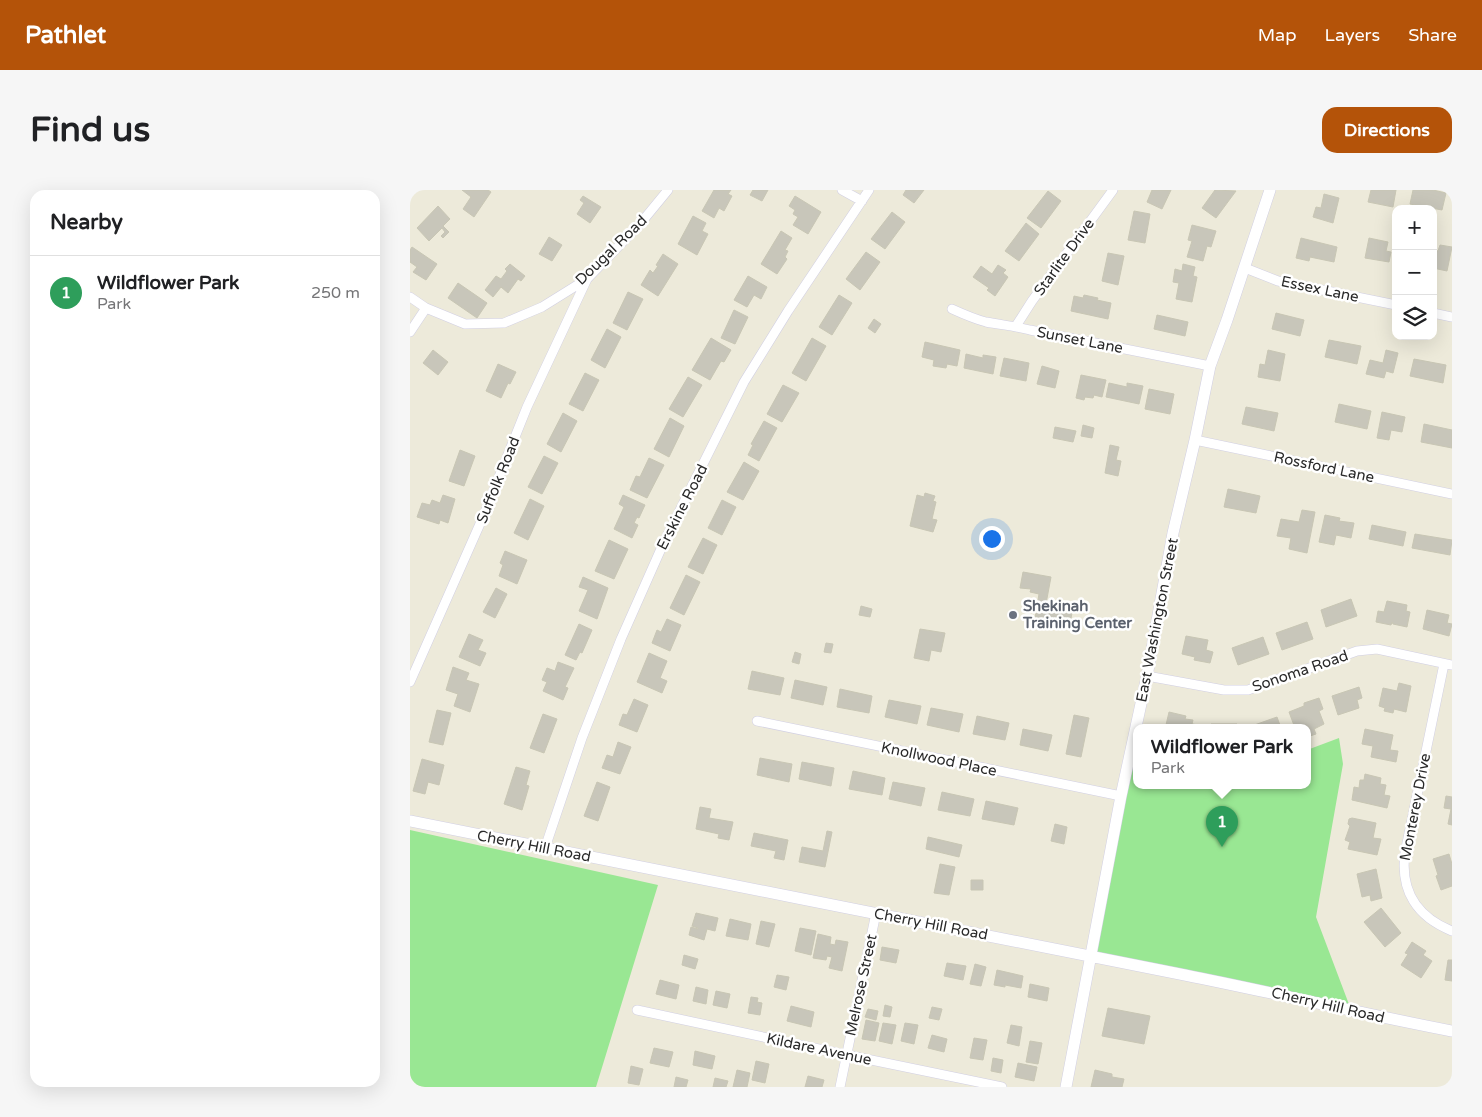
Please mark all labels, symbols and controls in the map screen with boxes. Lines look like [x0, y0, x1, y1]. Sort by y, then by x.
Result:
text: Pathlet [25, 21, 106, 50]
text: Map [1258, 24, 1297, 46]
text: Layers [1325, 24, 1380, 46]
text: Share [1408, 24, 1457, 46]
button: Directions [1322, 107, 1452, 153]
text: Find us [30, 109, 150, 151]
map controls [1392, 205, 1437, 340]
button: + [1392, 205, 1437, 250]
text: Nearby [50, 210, 123, 235]
street label: Dougal Road [571, 211, 651, 289]
street label: Starlite Drive [1030, 215, 1098, 299]
button: − [1392, 250, 1437, 295]
text: Wildflower Park [97, 272, 239, 294]
street label: Essex Lane [1279, 272, 1361, 306]
text: 1 [61, 283, 71, 303]
text: 250 m [311, 283, 360, 303]
text: Park [97, 294, 131, 314]
button: layers [1392, 295, 1437, 340]
street label: Sunset Lane [1035, 323, 1125, 357]
street label: Suffolk Road [472, 434, 524, 526]
street label: Rossford Lane [1272, 448, 1376, 486]
street label: Erskine Road [653, 461, 711, 553]
your location [979, 526, 1005, 552]
street label: East Washington Street [1132, 536, 1182, 704]
place label: Shekinah Training Center [1022, 597, 1132, 633]
marker: Shekinah Training Center [1007, 609, 1019, 621]
street label: Sonoma Road [1250, 646, 1350, 696]
popup [1133, 724, 1311, 789]
text: Wildflower Park [1151, 736, 1293, 758]
street label: Knollwood Place [880, 738, 998, 780]
street label: Monterey Drive [1396, 752, 1434, 862]
text: Park [1151, 758, 1185, 778]
pin: 1 [1206, 806, 1238, 847]
street label: Cherry Hill Road [476, 826, 592, 866]
street label: Cherry Hill Road [873, 904, 989, 944]
street label: Melrose Street [841, 932, 881, 1038]
street label: Cherry Hill Road [1270, 983, 1386, 1027]
street label: Kildare Avenue [765, 1029, 873, 1069]

